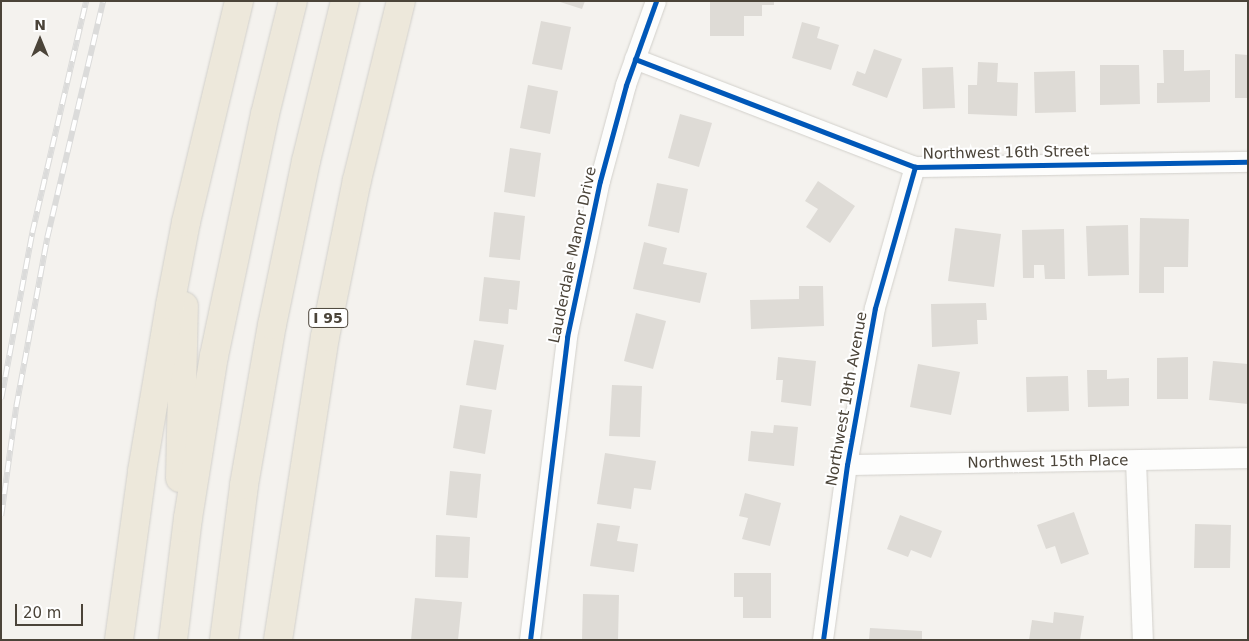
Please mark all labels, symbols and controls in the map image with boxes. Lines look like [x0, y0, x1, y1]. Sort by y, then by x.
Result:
north arrow [15, 15, 65, 65]
text: N [34, 17, 46, 33]
street label: Northwest 16th Street [922, 143, 1090, 163]
street label: Lauderdale Manor Drive [545, 165, 601, 345]
road number: I 95 [308, 306, 348, 330]
street label: Northwest 19th Avenue [823, 310, 871, 488]
street label: Northwest 15th Place [967, 452, 1129, 472]
scale bar [18, 594, 85, 626]
text: 20 m [23, 604, 61, 622]

